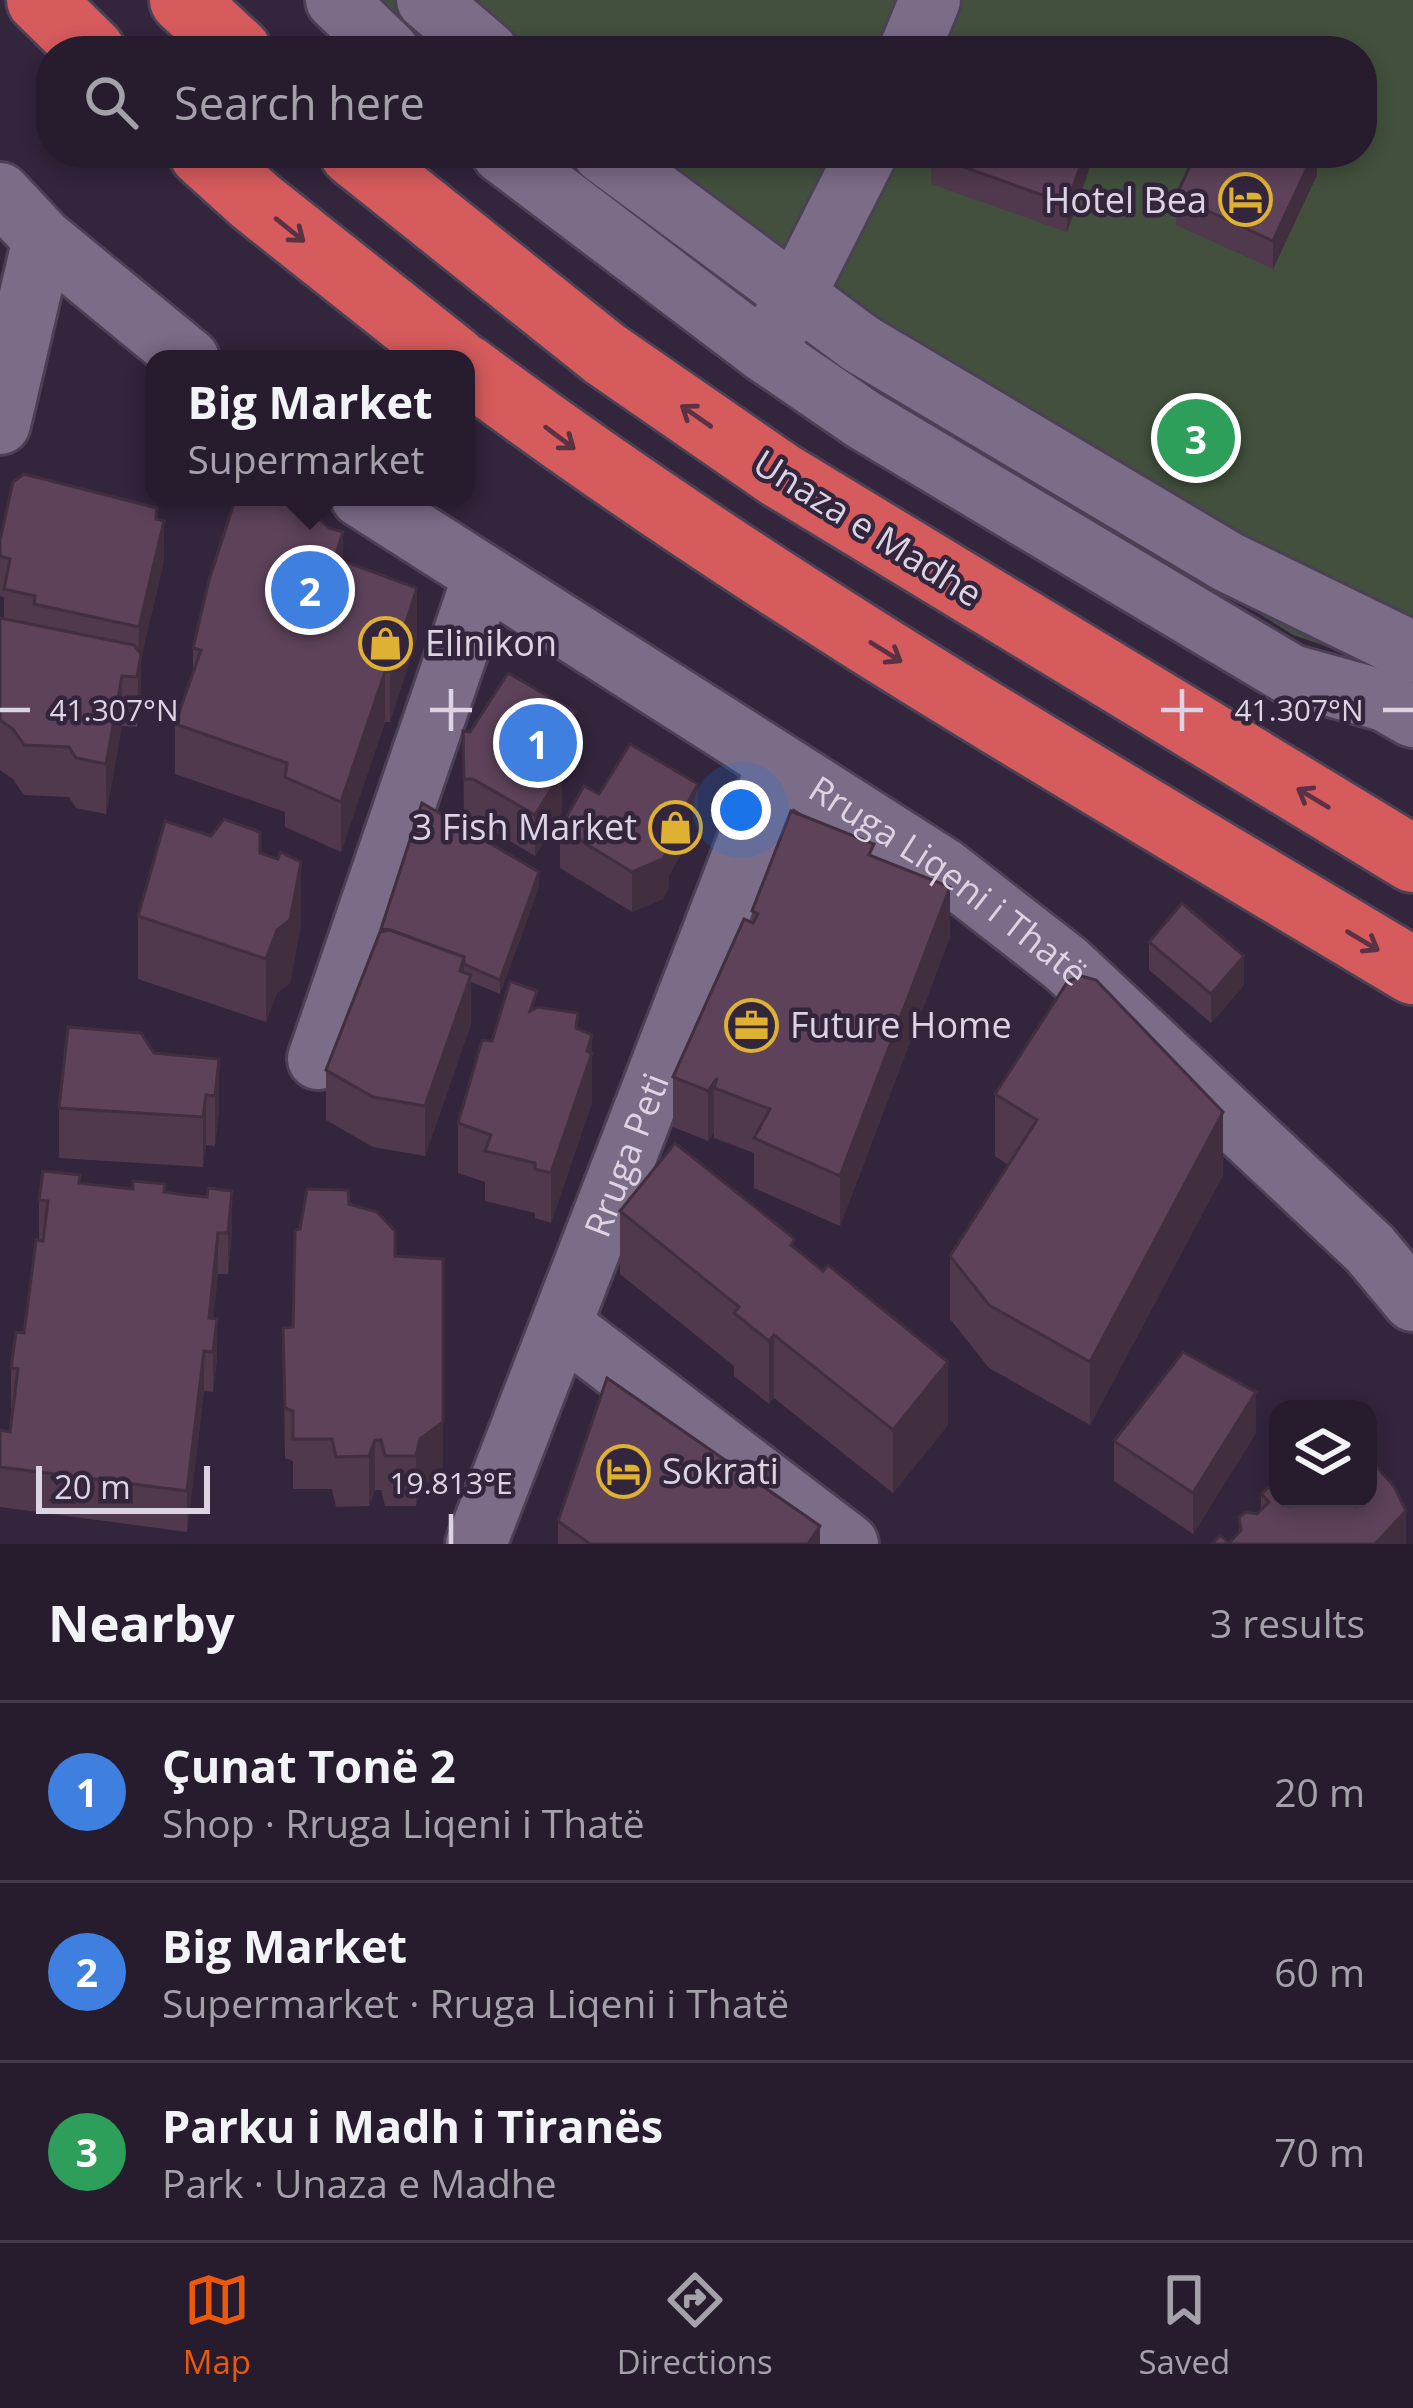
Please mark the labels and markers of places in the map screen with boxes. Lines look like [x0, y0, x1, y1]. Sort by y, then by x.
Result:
hotel icon: Hotel Bea [1218, 172, 1274, 228]
place label: Hotel Bea [1044, 175, 1207, 224]
pin: 3 [1157, 393, 1235, 483]
pin: 2 [271, 545, 349, 635]
shop icon: Elinikon [358, 615, 414, 671]
place label: Elinikon [425, 618, 557, 667]
pin: 1 [499, 698, 577, 788]
shop icon: 3 Fish Market [648, 799, 704, 855]
place label: 3 Fish Market [412, 802, 637, 851]
office icon: Future Home [723, 997, 779, 1053]
place label: Future Home [790, 1000, 1012, 1049]
hotel icon: Sokrati [595, 1443, 651, 1499]
place label: Sokrati [662, 1446, 779, 1495]

